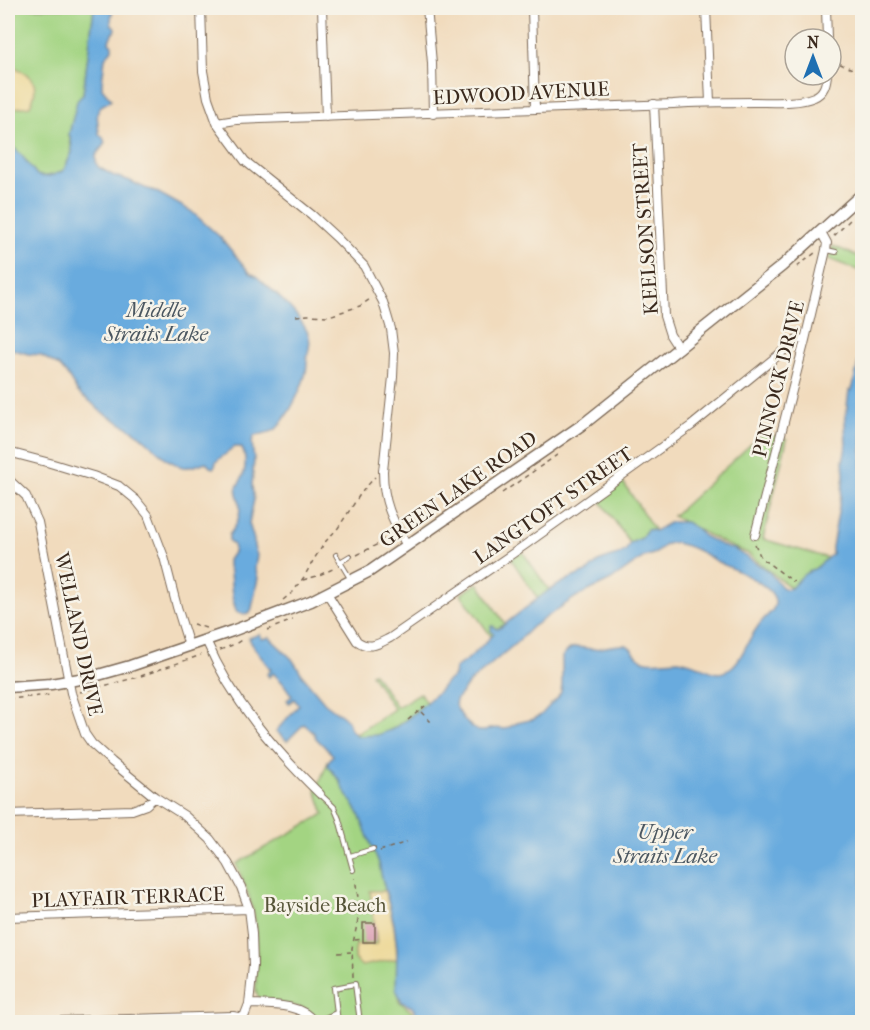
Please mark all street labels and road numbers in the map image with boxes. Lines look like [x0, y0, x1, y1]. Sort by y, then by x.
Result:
street label: EDWOOD AVENUE [432, 77, 610, 110]
street label: KEELSON STREET [628, 142, 663, 316]
street label: PINNOCK DRIVE [748, 298, 809, 460]
street label: GREEN LAKE ROAD [375, 426, 541, 552]
street label: LANGTOFT STREET [469, 442, 638, 569]
street label: WELLAND DRIVE [50, 549, 107, 718]
street label: PLAYFAIR TERRACE [31, 883, 225, 912]

